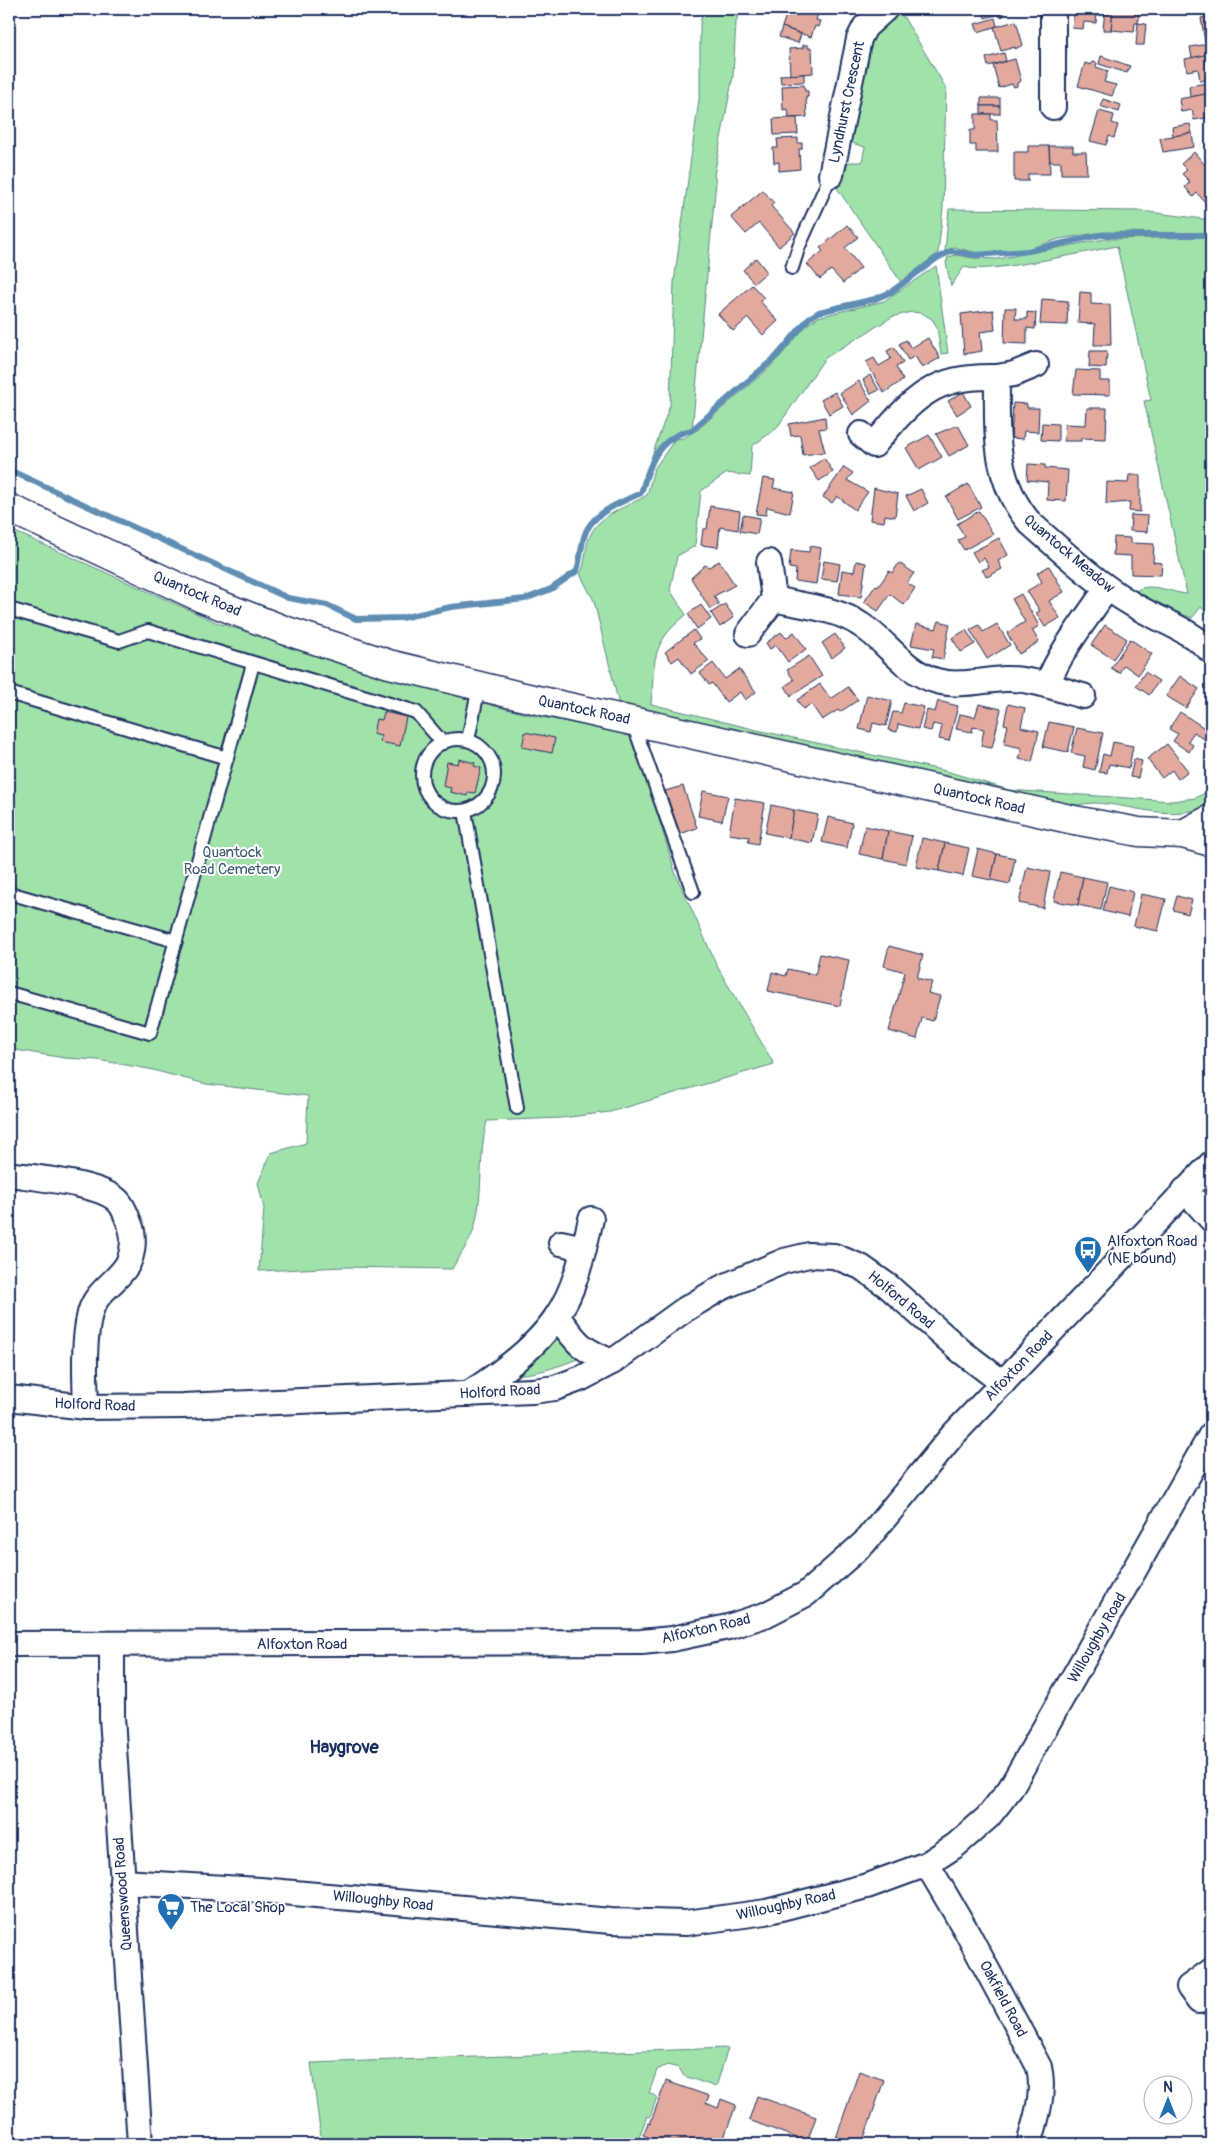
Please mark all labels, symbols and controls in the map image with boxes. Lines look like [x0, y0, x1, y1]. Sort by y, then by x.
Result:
street label: Lyndhurst Crescent [825, 38, 869, 165]
street label: Quantock Meadow [1020, 510, 1118, 598]
street label: Quantock Road [150, 567, 244, 621]
street label: Quantock Road [536, 691, 632, 729]
street label: Quantock Road [931, 779, 1027, 819]
park label: Quantock Road Cemetery [184, 843, 281, 879]
place label: Alfoxton Road (NE bound) [1107, 1232, 1198, 1268]
bus stop icon: Alfoxton Road (NE bound) [1073, 1235, 1103, 1274]
street label: Holford Road [864, 1267, 938, 1333]
street label: Alfoxton Road [981, 1327, 1057, 1405]
street label: Holford Road [459, 1380, 541, 1404]
street label: Holford Road [54, 1394, 136, 1416]
street label: Willoughby Road [1064, 1589, 1130, 1687]
street label: Alfoxton Road [660, 1610, 752, 1648]
street label: Alfoxton Road [257, 1635, 347, 1654]
district label: Haygrove [309, 1736, 380, 1759]
street label: Queenswood Road [110, 1836, 136, 1952]
street label: Willoughby Road [735, 1885, 837, 1925]
street label: Willoughby Road [332, 1886, 434, 1916]
supermarket icon: The Local Shop [156, 1892, 186, 1931]
place label: The Local Shop [190, 1898, 285, 1917]
street label: Oakfield Road [975, 1957, 1031, 2041]
north arrow [1142, 2076, 1192, 2126]
text: N [1163, 2079, 1173, 2096]

